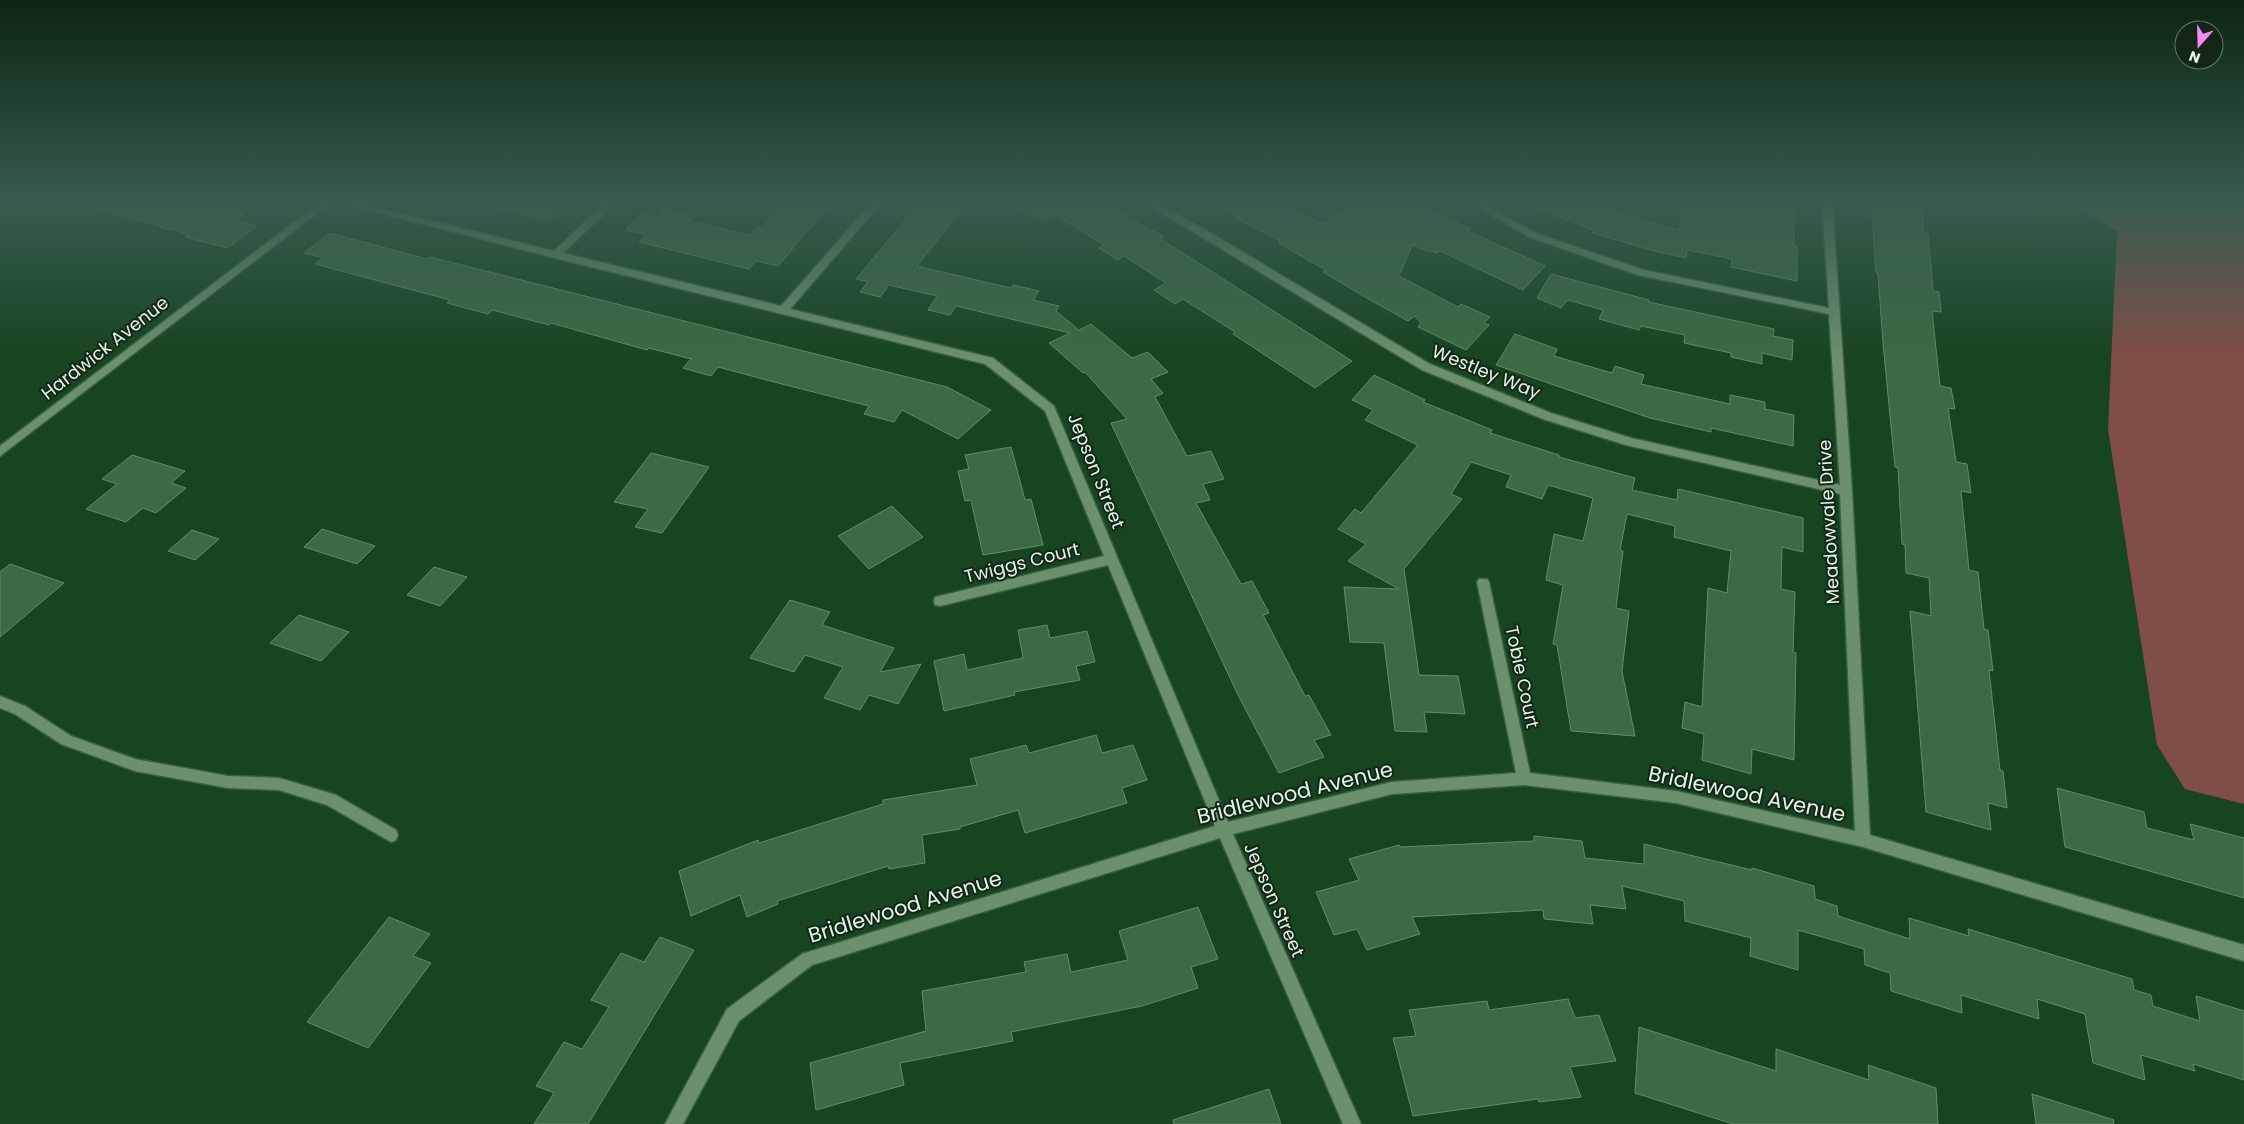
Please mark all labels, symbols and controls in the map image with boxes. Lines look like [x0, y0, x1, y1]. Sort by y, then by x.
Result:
north arrow [2174, 20, 2224, 70]
text: N [2186, 46, 2203, 68]
street label: Hardwick Avenue [36, 290, 174, 405]
street label: Westley Way [1428, 338, 1544, 405]
street label: Jepson Street [1062, 409, 1131, 532]
street label: Meadowvale Drive [1812, 439, 1845, 605]
street label: Twiggs Court [962, 536, 1082, 589]
street label: Tobie Court [1499, 623, 1546, 730]
street label: Bridlewood Avenue [1194, 754, 1396, 831]
street label: Bridlewood Avenue [1646, 758, 1848, 829]
street label: Jepson Street [1238, 839, 1311, 961]
street label: Bridlewood Avenue [804, 863, 1005, 950]

